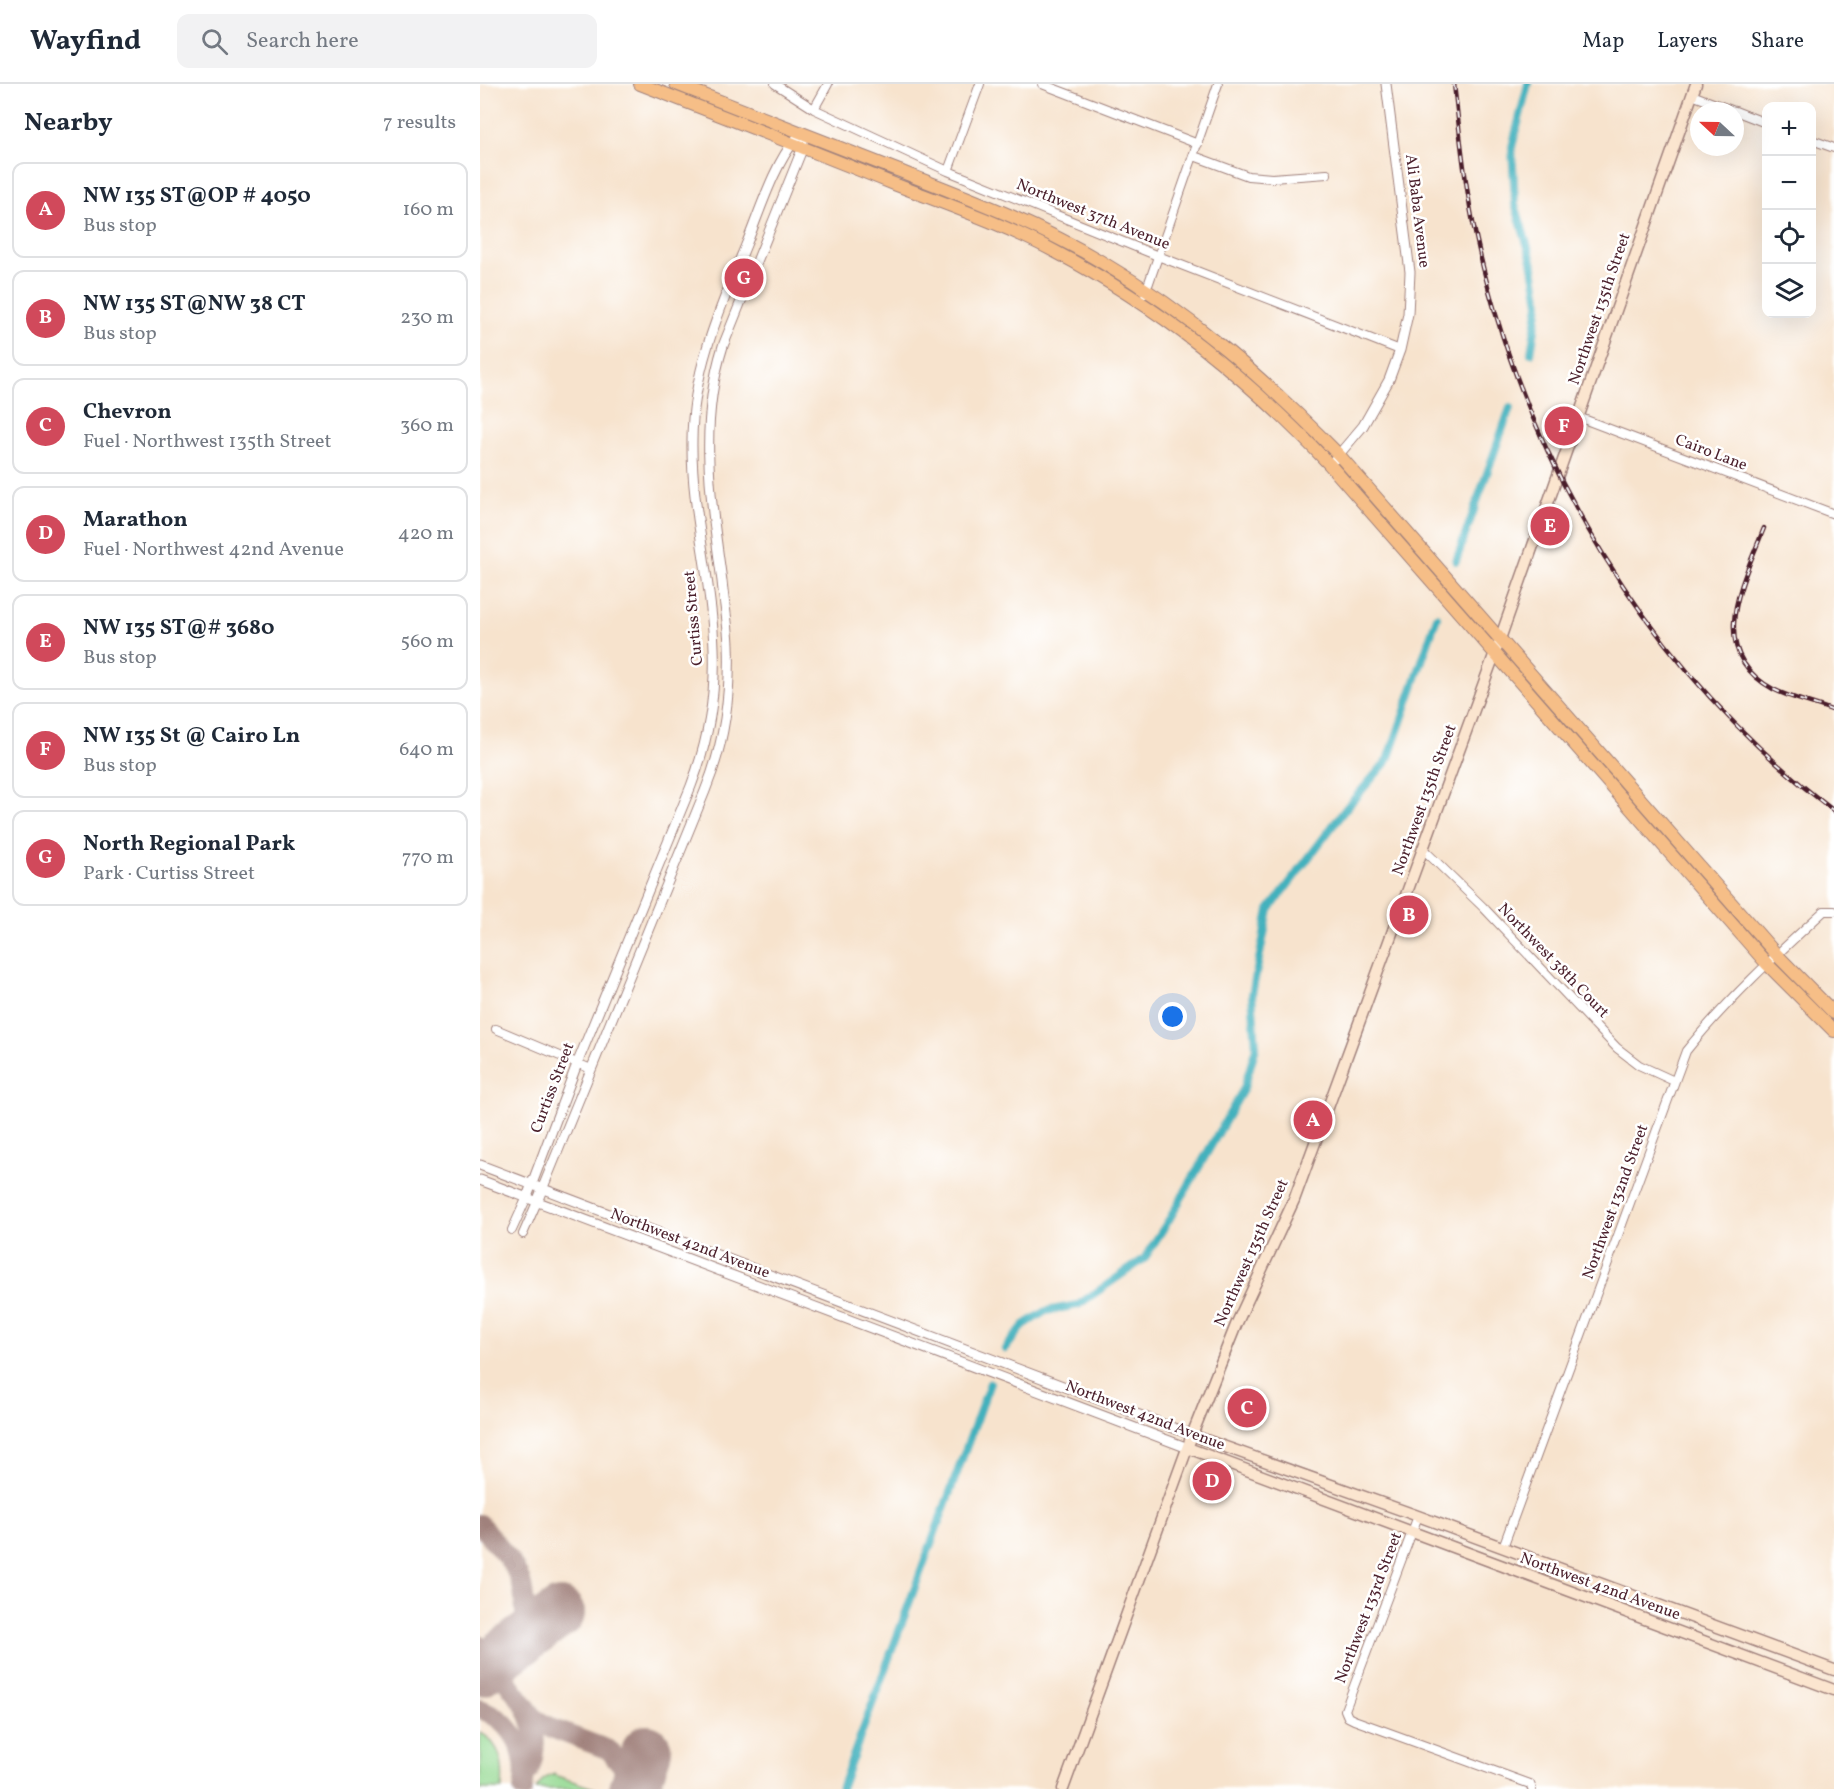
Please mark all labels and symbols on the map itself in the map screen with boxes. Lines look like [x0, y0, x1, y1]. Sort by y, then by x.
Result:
north arrow [1690, 102, 1744, 156]
street label: Ali Baba Avenue [1399, 153, 1435, 269]
street label: Northwest 37th Avenue [1013, 174, 1173, 256]
street label: Northwest 135th Street [1564, 230, 1636, 388]
pin: G [724, 256, 764, 300]
pin: F [1544, 404, 1584, 448]
street label: Cairo Lane [1672, 429, 1750, 477]
pin: E [1530, 504, 1570, 548]
street label: Curtiss Street [679, 569, 709, 667]
street label: Northwest 135th Street [1387, 721, 1463, 879]
pin: B [1390, 892, 1428, 938]
street label: Northwest 38th Court [1492, 899, 1614, 1024]
your location [1158, 1002, 1187, 1031]
street label: Curtiss Street [526, 1039, 581, 1136]
pin: A [1294, 1098, 1332, 1142]
street label: Northwest 132nd Street [1578, 1121, 1654, 1283]
street label: Northwest 135th Street [1210, 1175, 1295, 1330]
street label: Northwest 42nd Avenue [607, 1203, 773, 1285]
street label: Northwest 42nd Avenue [1062, 1375, 1228, 1457]
pin: C [1228, 1386, 1266, 1430]
pin: D [1192, 1458, 1232, 1504]
street label: Northwest 133rd Street [1330, 1529, 1408, 1687]
street label: Northwest 42nd Avenue [1517, 1548, 1683, 1626]

